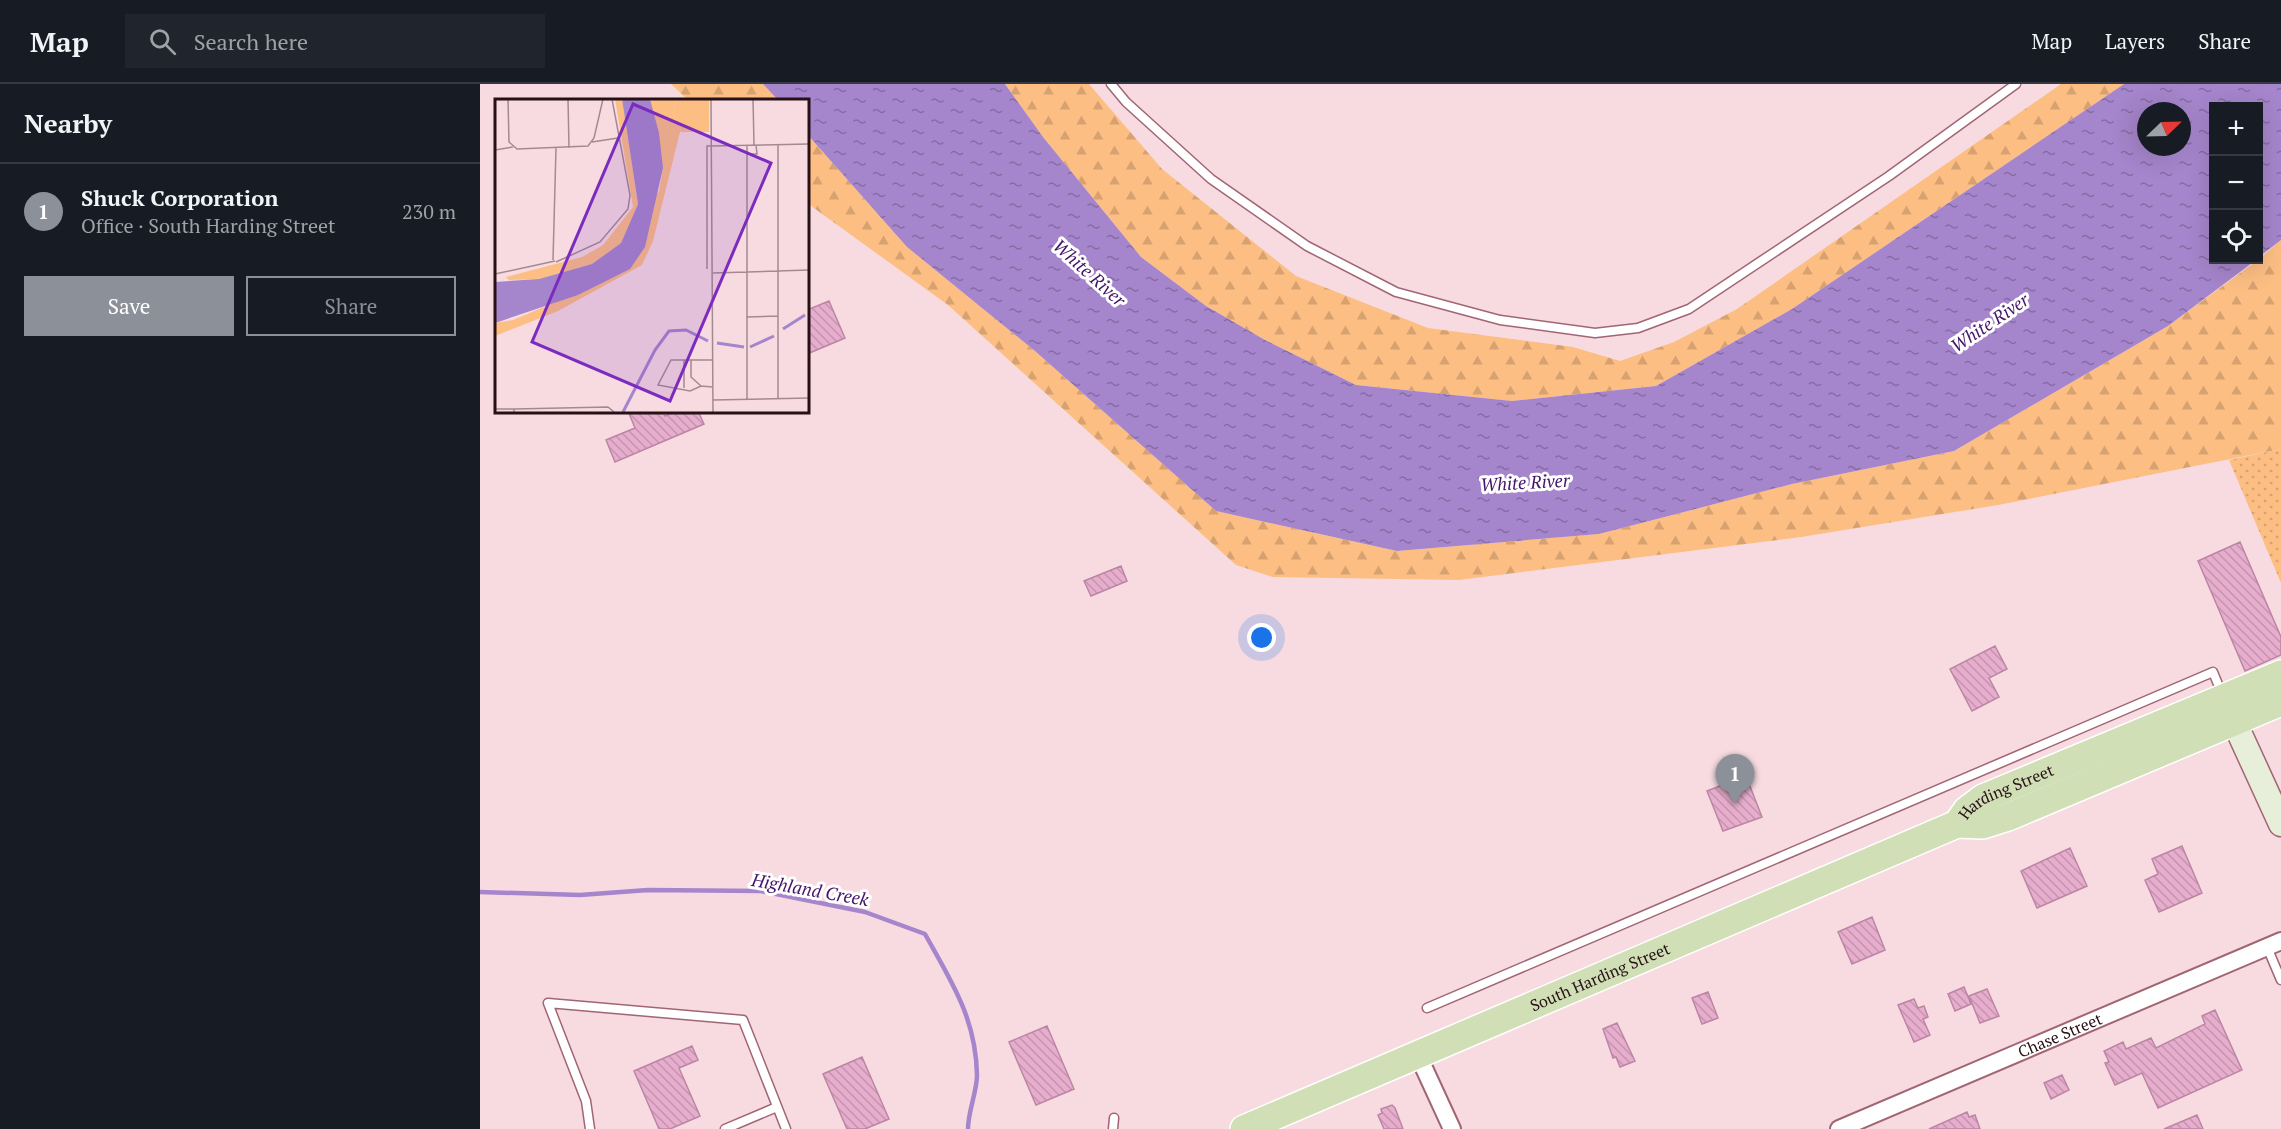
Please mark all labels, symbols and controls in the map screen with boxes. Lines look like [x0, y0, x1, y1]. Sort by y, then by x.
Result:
search box [125, 14, 545, 68]
text: Map [30, 23, 89, 60]
icon: search [146, 25, 179, 58]
text: Search here [194, 27, 308, 56]
text: Map [2031, 27, 2072, 55]
text: Layers [2105, 27, 2165, 55]
text: Share [2198, 27, 2251, 55]
inset map [495, 99, 808, 412]
north arrow [2137, 102, 2191, 156]
map controls [2209, 102, 2263, 264]
button: + [2209, 102, 2263, 156]
text: Nearby [24, 106, 112, 140]
button: − [2209, 156, 2263, 210]
text: Shuck Corporation [81, 183, 278, 212]
text: 1 [38, 198, 49, 225]
text: 230 m [402, 198, 456, 225]
button: locate [2209, 210, 2263, 264]
text: Office · South Harding Street [81, 212, 336, 239]
water label: White River [1048, 233, 1132, 312]
button: Save [24, 276, 234, 336]
button: Share [246, 276, 456, 336]
water label: White River [1946, 287, 2034, 357]
water label: White River [1480, 468, 1571, 496]
your location [1247, 623, 1276, 652]
pin: 1 [1716, 754, 1754, 804]
street label: Harding Street [1953, 759, 2057, 824]
water label: Highland Creek [749, 867, 871, 911]
street label: South Harding Street [1527, 937, 1673, 1016]
street label: Chase Street [2014, 1007, 2105, 1063]

